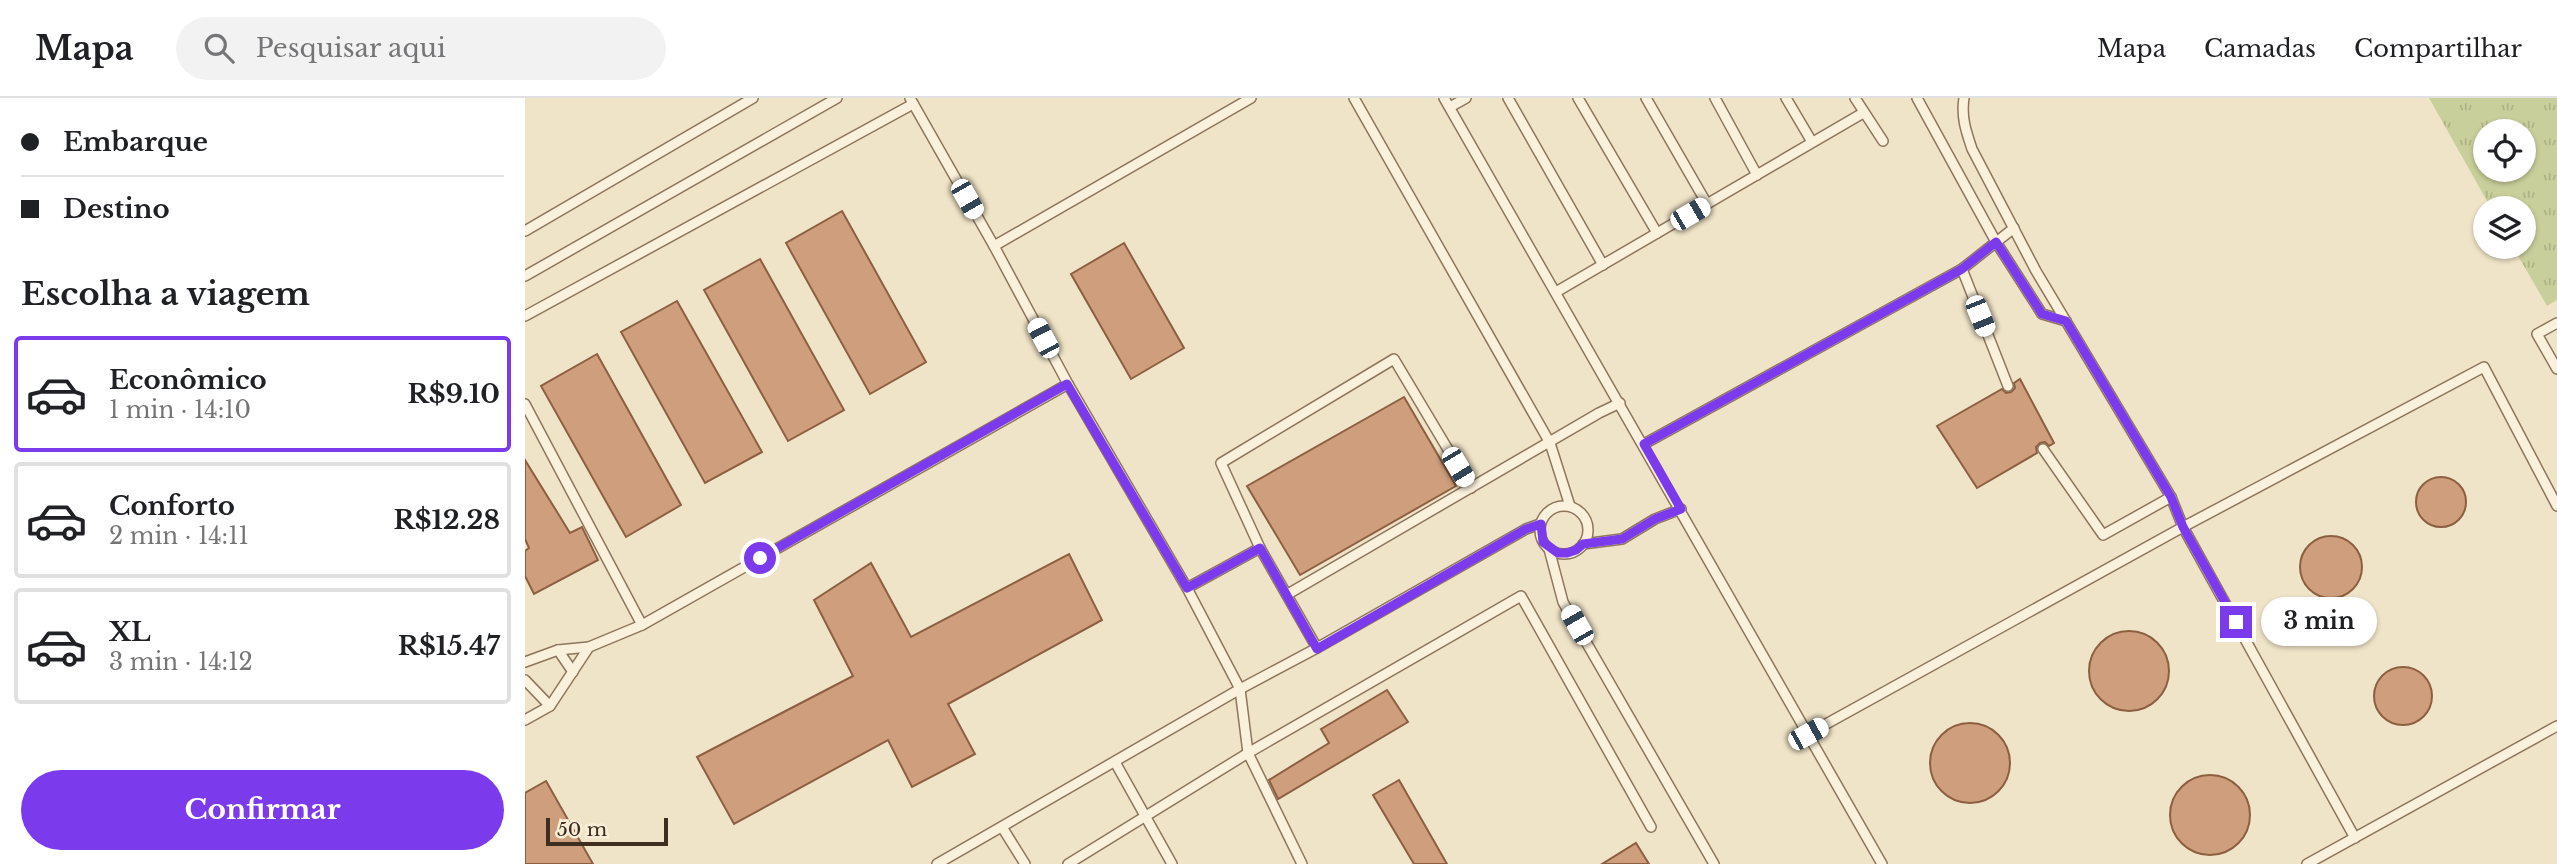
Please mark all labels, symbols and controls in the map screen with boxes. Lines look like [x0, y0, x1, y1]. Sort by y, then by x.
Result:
search box [176, 17, 666, 80]
text: Mapa [35, 28, 134, 69]
icon: search [200, 29, 238, 67]
text: Pesquisar aqui [256, 32, 446, 64]
text: Mapa [2097, 34, 2166, 63]
text: Camadas [2204, 34, 2316, 63]
text: Compartilhar [2354, 34, 2522, 63]
map controls [2473, 119, 2536, 259]
button: locate [2473, 119, 2536, 182]
text: Embarque [63, 126, 208, 158]
car [948, 176, 987, 222]
text: Destino [63, 193, 170, 225]
car [1667, 194, 1714, 234]
button: layers [2473, 196, 2536, 259]
text: Escolha a viagem [21, 274, 310, 314]
car [1963, 293, 1998, 339]
car [1024, 315, 1063, 361]
icon: car [25, 363, 88, 426]
text: Econômico [109, 364, 267, 396]
text: R$9.10 [407, 378, 500, 410]
text: 1 min · 14:10 [109, 396, 251, 424]
car [1439, 444, 1478, 490]
icon: car [25, 489, 88, 552]
text: Conforto [109, 490, 235, 522]
text: R$12.28 [394, 504, 500, 536]
text: 2 min · 14:11 [109, 522, 249, 550]
route start [744, 542, 776, 574]
callout: 3 min [2261, 598, 2376, 646]
car [1558, 602, 1597, 648]
route end [2220, 606, 2252, 638]
text: 3 min [2283, 607, 2355, 635]
icon: car [25, 615, 88, 678]
text: XL [109, 616, 151, 648]
text: R$15.47 [398, 630, 500, 662]
text: 3 min · 14:12 [109, 648, 253, 676]
car [1785, 715, 1832, 753]
button: Confirmar [21, 770, 504, 850]
scale bar [546, 815, 669, 847]
text: 50 m [557, 818, 607, 841]

